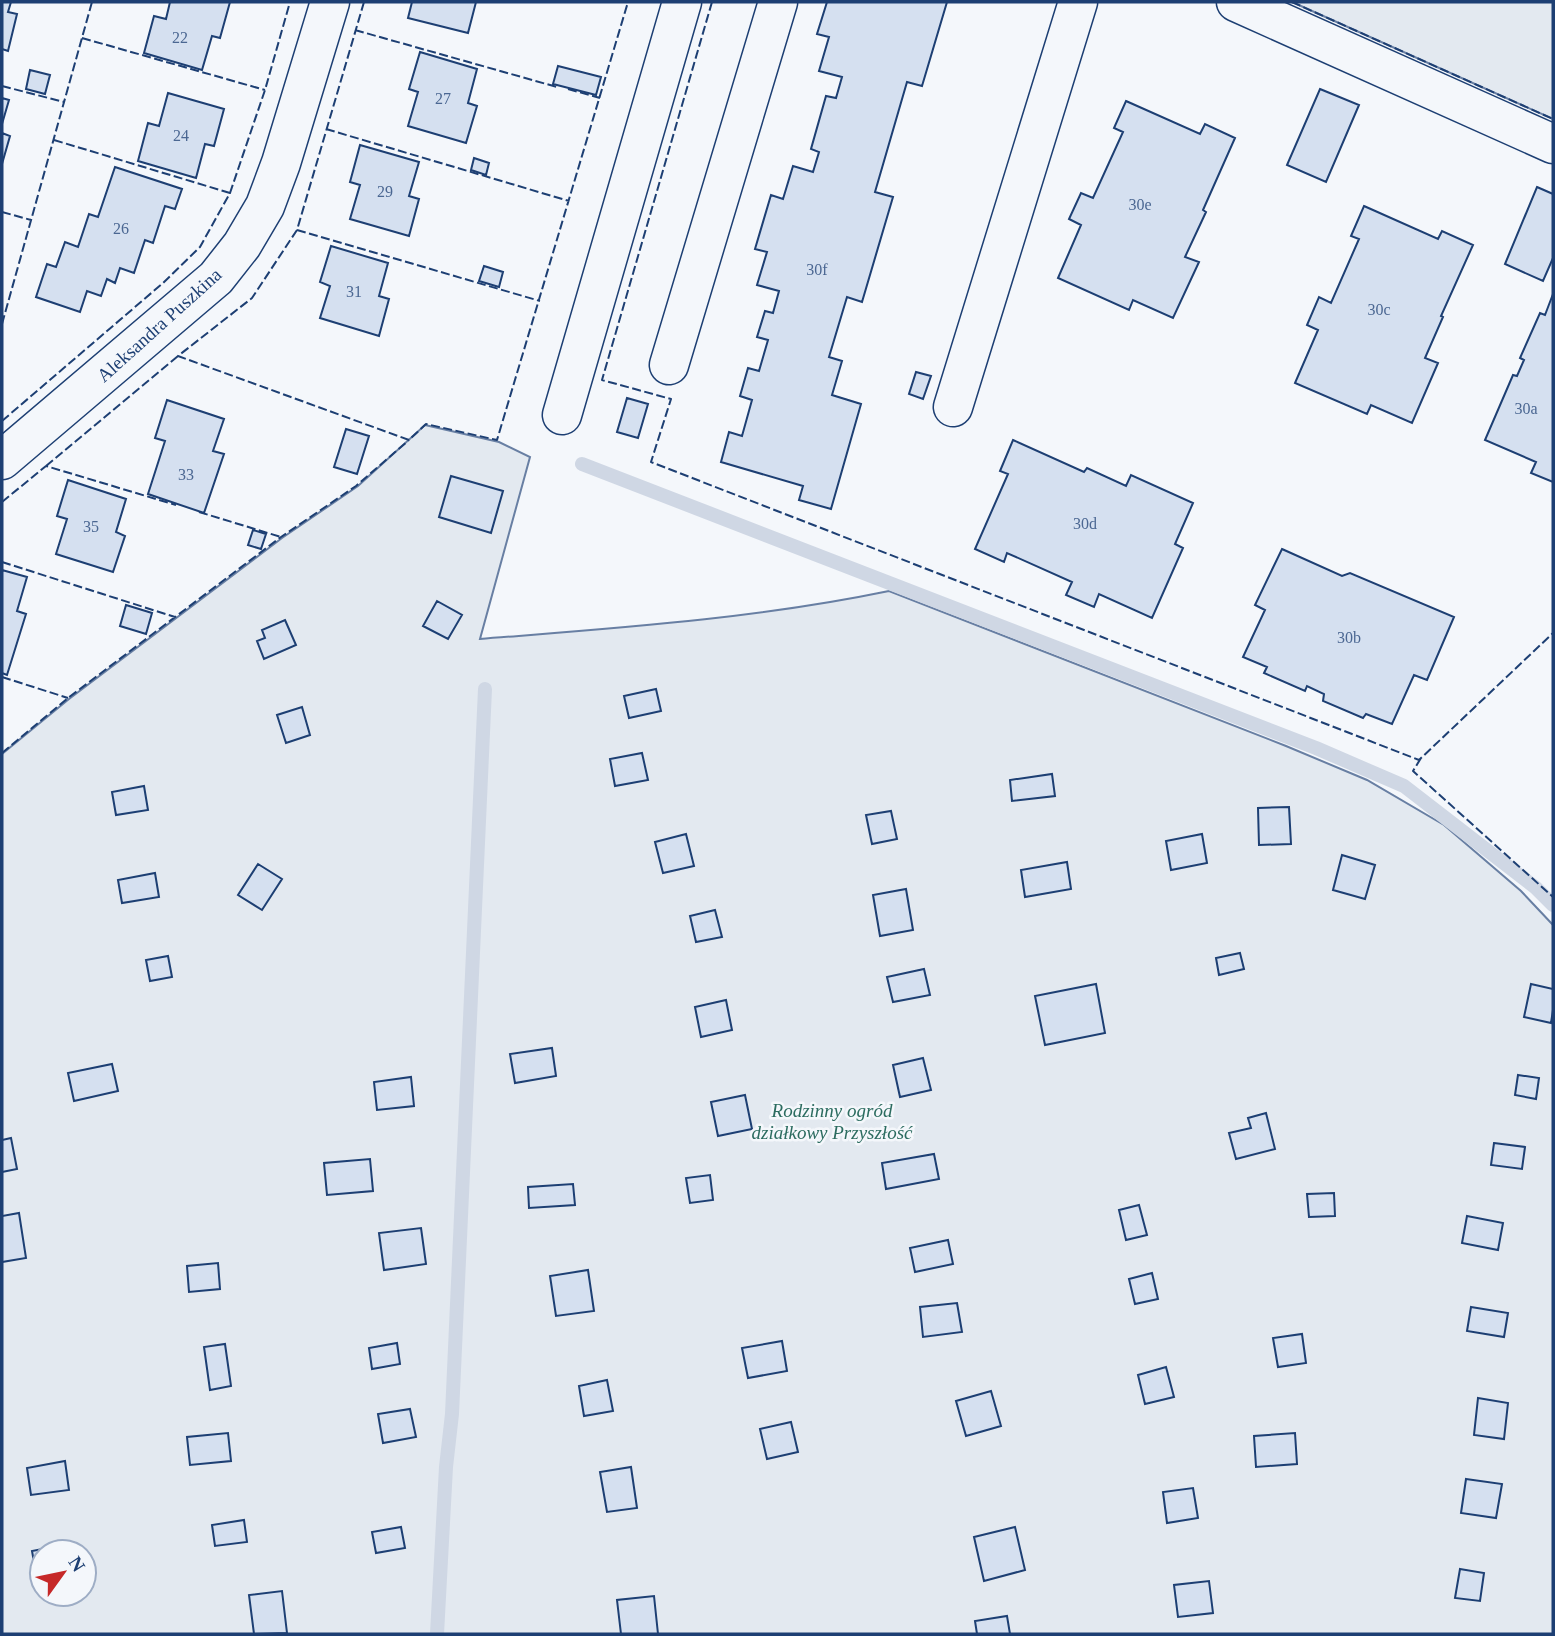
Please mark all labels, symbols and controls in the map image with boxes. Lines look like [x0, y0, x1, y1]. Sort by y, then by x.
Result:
house number: 22 [172, 29, 188, 46]
house number: 27 [435, 90, 451, 107]
house number: 24 [173, 127, 189, 144]
house number: 29 [377, 183, 393, 200]
house number: 30e [1128, 196, 1152, 213]
house number: 26 [113, 220, 129, 237]
house number: 30f [806, 261, 828, 278]
street label: Aleksandra Puszkina [93, 263, 226, 386]
house number: 31 [346, 283, 362, 300]
house number: 30c [1367, 301, 1391, 318]
house number: 30a [1514, 400, 1538, 417]
house number: 33 [178, 466, 194, 483]
house number: 30d [1073, 515, 1097, 532]
house number: 35 [83, 518, 99, 535]
house number: 30b [1337, 629, 1361, 646]
park label: Rodzinny ogród działkowy Przyszłość [752, 1100, 913, 1143]
north arrow [28, 1538, 98, 1608]
text: N [64, 1553, 90, 1576]

